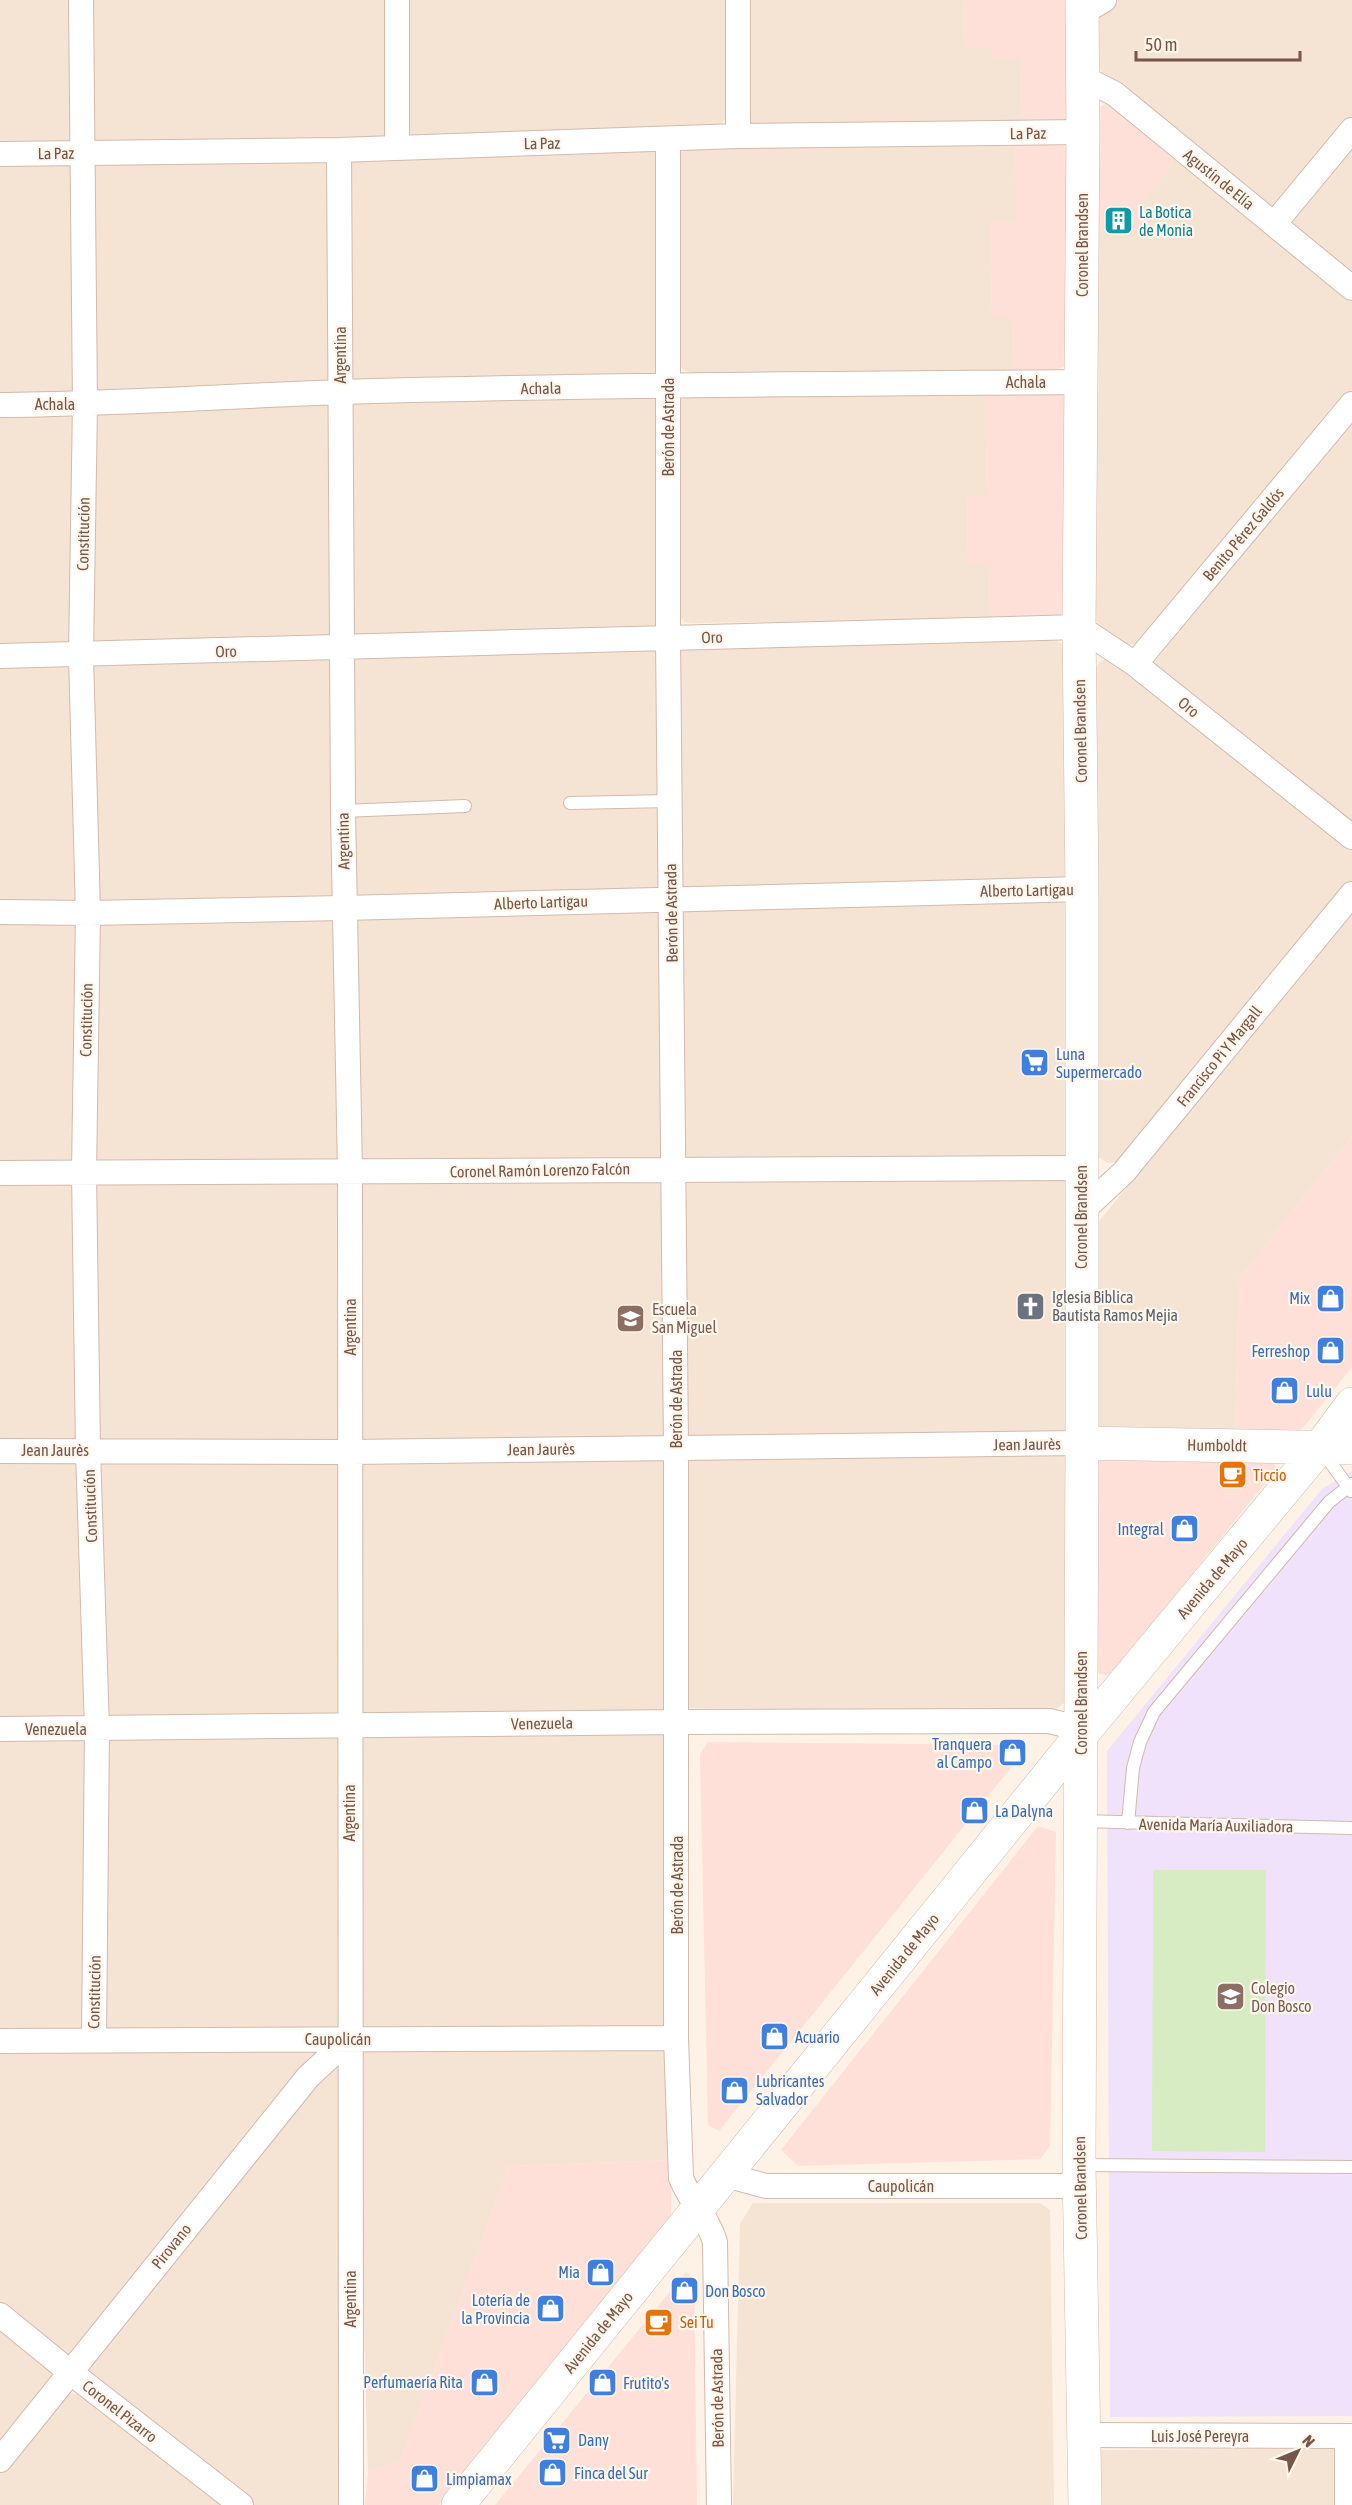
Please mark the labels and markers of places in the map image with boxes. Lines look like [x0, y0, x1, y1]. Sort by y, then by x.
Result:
place label: La Botica de Monia [1139, 203, 1193, 239]
building icon: La Botica de Monia [1102, 205, 1134, 237]
place label: Luna Supermercado [1056, 1045, 1142, 1082]
supermarket icon: Luna Supermercado [1019, 1047, 1051, 1079]
shop icon: Mix [1315, 1282, 1347, 1314]
place label: Iglesia Biblica Bautista Ramos Mejia [1052, 1288, 1178, 1325]
place label: Mix [1289, 1289, 1311, 1307]
church icon: Iglesia Biblica Bautista Ramos Mejia [1015, 1290, 1047, 1322]
place label: Escuela San Miguel [652, 1300, 717, 1337]
school or university icon: Escuela San Miguel [615, 1302, 647, 1334]
shop icon: Ferreshop [1315, 1335, 1347, 1367]
place label: Ferreshop [1251, 1342, 1310, 1361]
shop icon: Lulu [1269, 1375, 1301, 1407]
place label: Lulu [1306, 1382, 1332, 1400]
cafe icon: Ticcio [1216, 1459, 1248, 1491]
place label: Ticcio [1253, 1466, 1286, 1484]
shop icon: Integral [1169, 1513, 1201, 1545]
place label: Integral [1117, 1520, 1165, 1539]
place label: Tranquera al Campo [932, 1735, 992, 1772]
shop icon: Tranquera al Campo [997, 1737, 1029, 1769]
shop icon: La Dalyna [958, 1795, 990, 1827]
place label: La Dalyna [995, 1802, 1053, 1821]
place label: Colegio Don Bosco [1251, 1979, 1312, 2015]
school or university icon: Colegio Don Bosco [1214, 1981, 1246, 2013]
shop icon: Acuario [758, 2021, 790, 2053]
place label: Acuario [795, 2028, 840, 2046]
place label: Lubricantes Salvador [756, 2072, 825, 2108]
shop icon: Lubricantes Salvador [719, 2074, 751, 2106]
shop icon: Mia [585, 2256, 617, 2288]
place label: Mia [558, 2263, 580, 2281]
shop icon: Don Bosco [668, 2275, 700, 2307]
place label: Don Bosco [705, 2282, 766, 2300]
place label: Lotería de la Provincia [461, 2291, 530, 2327]
shop icon: Lotería de la Provincia [535, 2293, 567, 2325]
cafe icon: Sei Tu [643, 2306, 675, 2338]
place label: Sei Tu [680, 2313, 714, 2331]
shop icon: Perfumaería Rita [468, 2366, 500, 2398]
shop icon: Frutito's [586, 2367, 618, 2399]
place label: Perfumaería Rita [363, 2373, 463, 2391]
place label: Frutito's [623, 2374, 670, 2392]
supermarket icon: Dany [541, 2424, 573, 2456]
place label: Dany [578, 2431, 609, 2450]
shop icon: Finca del Sur [537, 2457, 569, 2489]
shop icon: Limpiamax [409, 2463, 441, 2495]
place label: Finca del Sur [574, 2464, 648, 2482]
place label: Limpiamax [446, 2470, 512, 2489]

